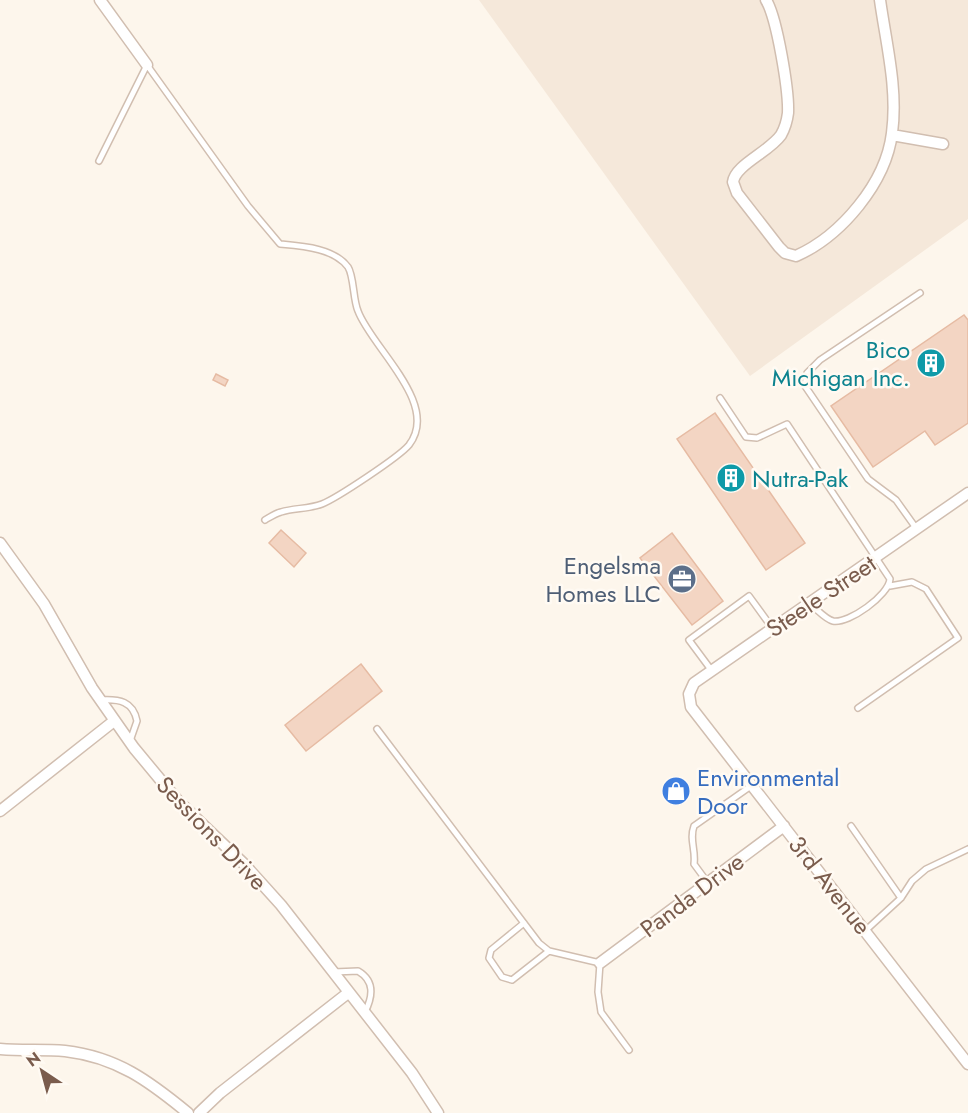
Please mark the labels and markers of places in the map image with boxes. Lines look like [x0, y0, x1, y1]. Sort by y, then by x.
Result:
place label: Bico Michigan Inc. [772, 332, 910, 395]
building icon: Bico Michigan Inc. [915, 347, 947, 379]
place label: Nutra-Pak [752, 461, 849, 496]
building icon: Nutra-Pak [715, 462, 747, 494]
place label: Engelsma Homes LLC [545, 548, 661, 611]
office icon: Engelsma Homes LLC [666, 563, 698, 595]
place label: Environmental Door [697, 760, 840, 823]
shop icon: Environmental Door [660, 775, 692, 807]

